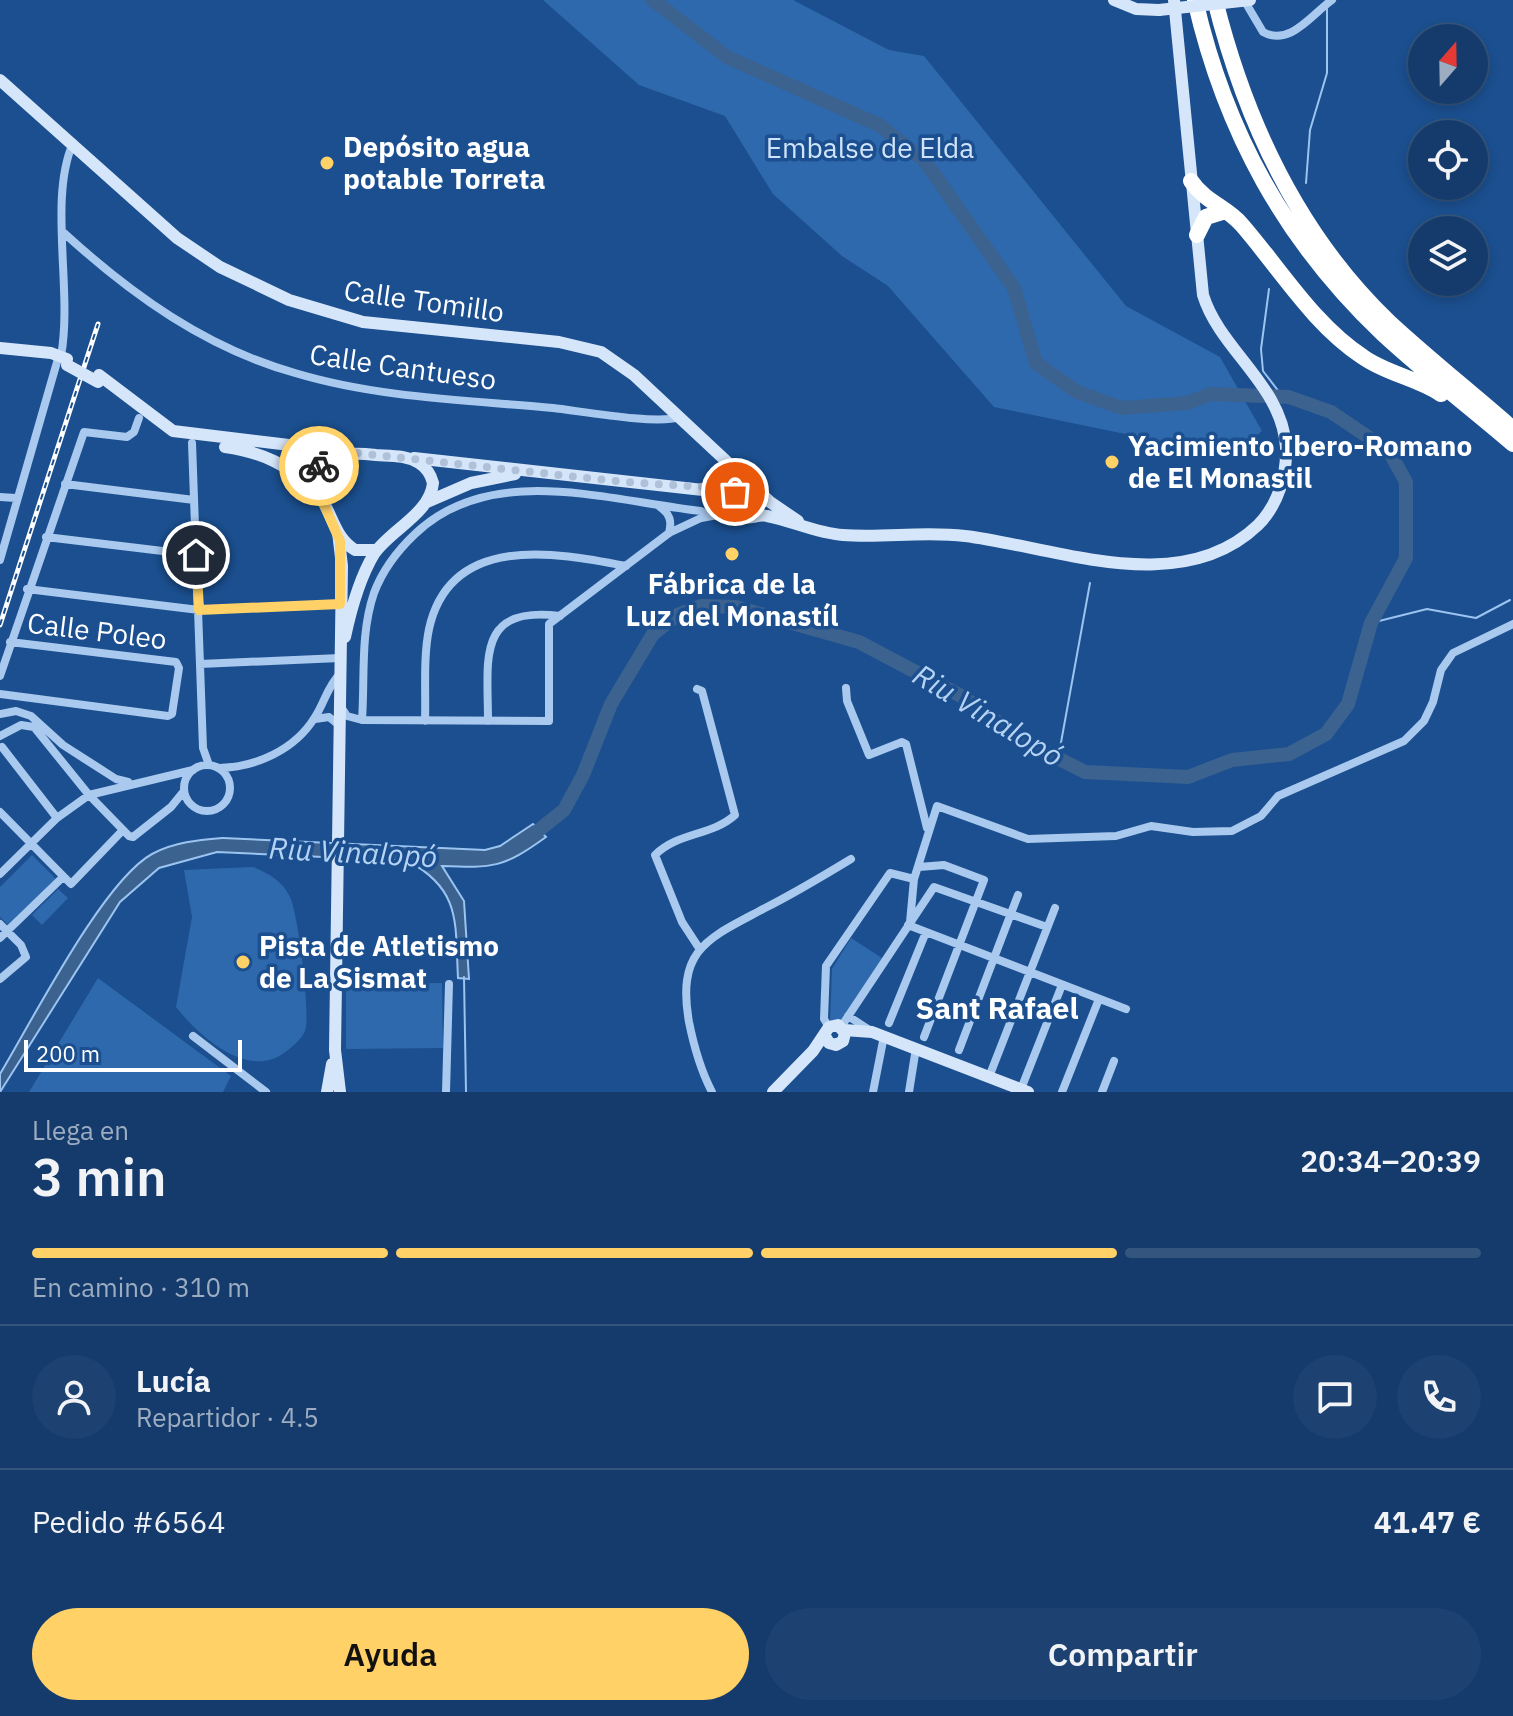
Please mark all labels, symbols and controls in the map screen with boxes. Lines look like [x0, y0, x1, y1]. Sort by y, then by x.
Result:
north arrow [1408, 24, 1488, 104]
map controls [1408, 24, 1488, 296]
button: locate [1408, 120, 1488, 200]
place label: Depósito agua potable Torreta [343, 128, 545, 197]
park label: Embalse de Elda [766, 129, 974, 166]
marker: Depósito agua potable Torreta [318, 154, 336, 172]
button: layers [1408, 216, 1488, 296]
street label: Calle Tomillo [342, 271, 507, 330]
street label: Calle Cantueso [307, 335, 499, 398]
courier [279, 426, 359, 506]
place label: Yacimiento Ibero-Romano de El Monastil [1128, 427, 1472, 496]
icon: bike [297, 444, 341, 488]
marker: Yacimiento Ibero-Romano de El Monastil [1103, 453, 1121, 471]
pin [701, 458, 769, 526]
icon: bag [713, 470, 757, 514]
pin [162, 521, 230, 589]
icon: home [174, 533, 218, 577]
marker: Fábrica de la Luz del Monastíl [723, 545, 741, 563]
place label: Fábrica de la Luz del Monastíl [626, 565, 838, 634]
street label: Calle Poleo [25, 604, 169, 657]
water label: Riu Vinalopó [906, 655, 1071, 775]
water label: Riu Vinalopó [268, 828, 438, 875]
place label: Pista de Atletismo de La Sismat [259, 927, 499, 996]
marker: Pista de Atletismo de La Sismat [234, 953, 252, 971]
district label: Sant Rafael [915, 988, 1079, 1027]
scale bar [24, 1036, 242, 1072]
text: 200 m [36, 1039, 100, 1068]
text: Llega en [32, 1113, 129, 1147]
text: 20:34–20:39 [1300, 1141, 1481, 1180]
text: 3 min [32, 1143, 167, 1210]
text: En camino · 310 m [32, 1270, 250, 1304]
button: person [32, 1355, 116, 1439]
button: chat [1293, 1355, 1377, 1439]
button: phone [1397, 1355, 1481, 1439]
text: Lucía [136, 1361, 211, 1400]
text: Repartidor · 4.5 [136, 1400, 319, 1434]
text: Pedido #6564 [32, 1502, 226, 1541]
text: 41.47 € [1374, 1502, 1481, 1541]
button: Ayuda [32, 1608, 749, 1700]
button: Compartir [765, 1608, 1481, 1700]

